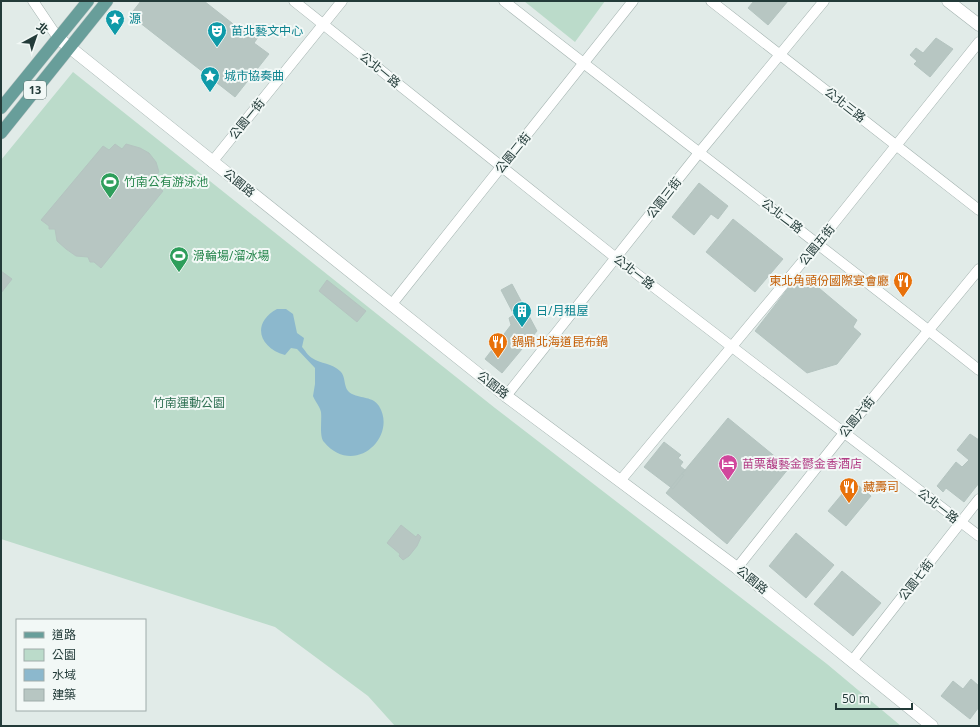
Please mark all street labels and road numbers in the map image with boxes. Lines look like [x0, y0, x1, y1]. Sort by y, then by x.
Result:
street label: 公北一路 [356, 48, 404, 91]
road number: 13 [24, 81, 46, 99]
street label: 公北三路 [821, 83, 869, 126]
street label: 公園一街 [225, 95, 268, 143]
street label: 公園二街 [491, 129, 534, 177]
street label: 公園路 [220, 165, 259, 201]
street label: 公園三街 [642, 174, 685, 222]
street label: 公北二路 [758, 194, 807, 237]
street label: 公園五街 [795, 221, 838, 269]
street label: 公北一路 [610, 250, 658, 293]
street label: 公園路 [474, 367, 513, 402]
street label: 公園六街 [835, 393, 878, 441]
street label: 公北一路 [914, 484, 962, 527]
street label: 公園七街 [894, 556, 937, 604]
street label: 公園路 [733, 562, 772, 598]

